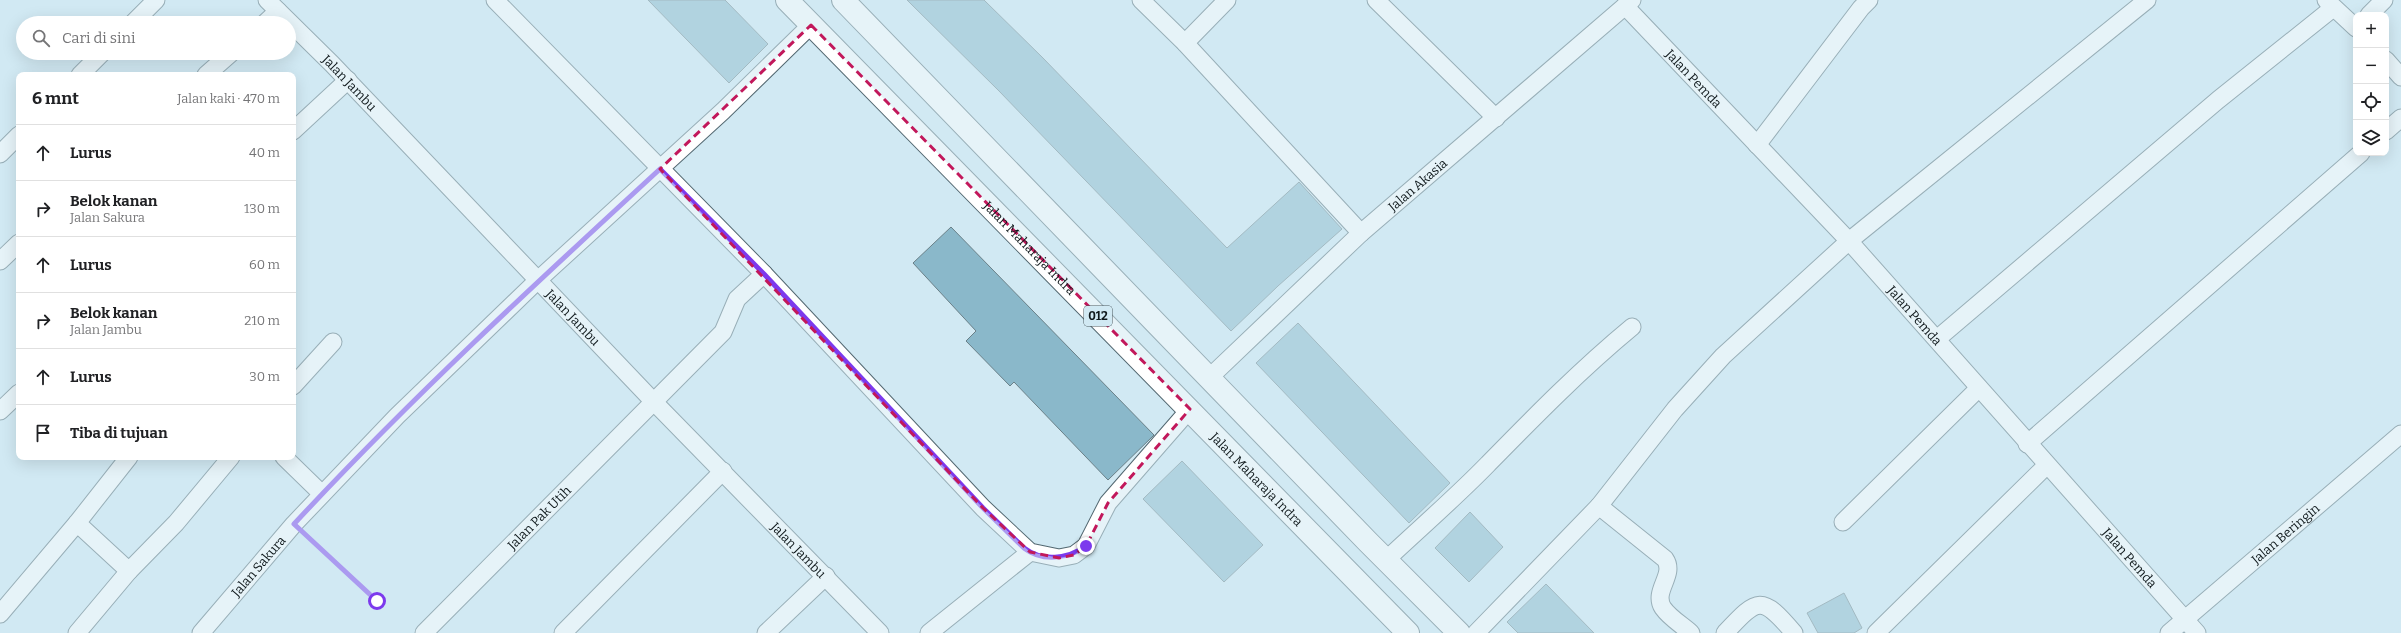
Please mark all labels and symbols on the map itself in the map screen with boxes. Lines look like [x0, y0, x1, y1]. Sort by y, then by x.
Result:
street label: Jalan Pemda [1662, 46, 1725, 111]
street label: Jalan Jambu [318, 51, 380, 114]
street label: Jalan Akasia [1384, 155, 1450, 215]
street label: Jalan Maharaja Indra [980, 197, 1079, 298]
street label: Jalan Pemda [1884, 282, 1945, 348]
street label: Jalan Jambu [542, 286, 603, 349]
road number: 012 [1084, 306, 1112, 326]
street label: Jalan Maharaja Indra [1207, 429, 1306, 529]
street label: Jalan Pak Utih [504, 483, 574, 553]
street label: Jalan Beringin [2248, 500, 2323, 568]
street label: Jalan Jambu [767, 519, 829, 581]
street label: Jalan Pemda [2099, 524, 2160, 591]
street label: Jalan Sakura [228, 533, 289, 601]
route end [1077, 537, 1095, 555]
route start [368, 592, 386, 610]

